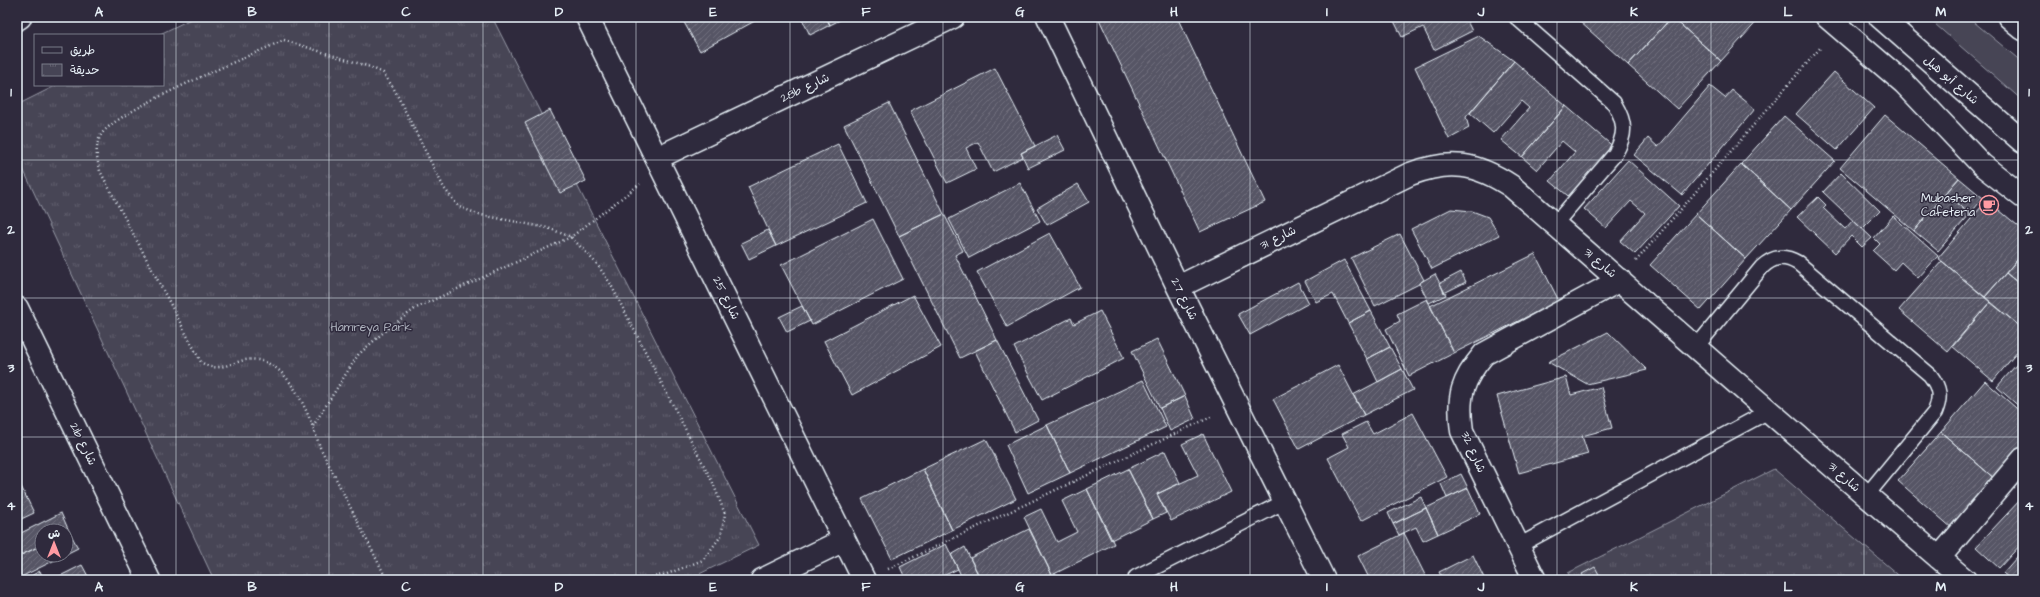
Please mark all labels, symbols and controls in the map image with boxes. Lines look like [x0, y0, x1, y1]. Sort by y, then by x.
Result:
text: A [95, 3, 104, 21]
text: B [247, 3, 257, 21]
text: C [401, 3, 411, 21]
text: D [555, 3, 564, 21]
text: E [709, 3, 717, 21]
text: F [861, 3, 871, 21]
text: G [1015, 3, 1025, 21]
text: H [1170, 3, 1178, 21]
text: I [1326, 3, 1328, 21]
text: J [1477, 3, 1485, 21]
text: K [1630, 3, 1638, 21]
text: L [1783, 3, 1793, 21]
text: M [1936, 3, 1947, 21]
legend [34, 34, 164, 86]
text: طريق [70, 42, 95, 59]
street label: شارع أبو هيل [1920, 51, 1982, 109]
text: حديقة [70, 62, 99, 79]
street label: 28b شارع [778, 69, 832, 107]
text: 1 [10, 83, 12, 101]
text: 1 [2028, 83, 2030, 101]
place label: Mubasher Cafeteria [1921, 190, 1975, 221]
cafe icon: Mubasher Cafeteria [1978, 194, 2000, 216]
text: 2 [6, 221, 15, 239]
text: 2 [2024, 221, 2033, 239]
street label: شارع 31 [1257, 222, 1299, 254]
street label: شارع 31 [1580, 244, 1620, 282]
street label: شارع 25 [708, 274, 744, 322]
street label: شارع 27 [1166, 275, 1202, 323]
park label: Hamreya Park [330, 319, 412, 337]
text: 3 [7, 359, 15, 377]
text: 3 [2025, 359, 2033, 377]
street label: 21b شارع [65, 420, 101, 468]
street label: شارع 32 [1456, 429, 1490, 475]
street label: شارع 31 [1824, 458, 1864, 496]
text: 4 [7, 497, 16, 515]
text: 4 [2025, 497, 2034, 515]
north arrow [34, 523, 74, 563]
text: ش [48, 526, 60, 541]
text: A [95, 578, 104, 596]
text: B [247, 578, 257, 596]
text: C [401, 578, 411, 596]
text: D [555, 578, 564, 596]
text: E [709, 578, 717, 596]
text: F [861, 578, 871, 596]
text: G [1015, 578, 1025, 596]
text: H [1170, 578, 1178, 596]
text: I [1326, 578, 1328, 596]
text: J [1477, 578, 1485, 596]
text: K [1630, 578, 1638, 596]
text: L [1783, 578, 1793, 596]
text: M [1936, 578, 1947, 596]

